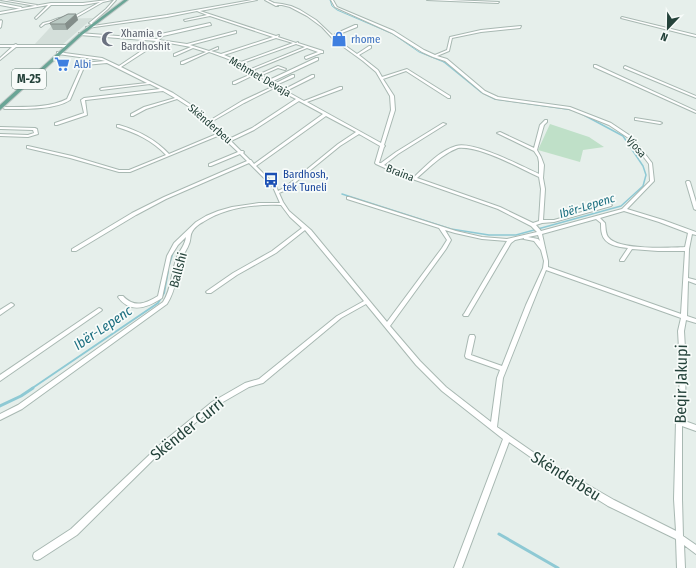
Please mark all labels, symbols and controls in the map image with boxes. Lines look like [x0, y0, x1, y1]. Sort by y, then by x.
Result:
north arrow [648, 8, 688, 48]
place label: Xhamia e Bardhoshit [121, 27, 171, 53]
mosque icon: Xhamia e Bardhoshit [100, 30, 118, 48]
shop icon: rhome [330, 30, 348, 48]
text: N [659, 30, 670, 44]
place label: rhome [351, 33, 380, 46]
street label: Mehmet Devaja [227, 54, 293, 100]
supermarket icon: Albi [53, 55, 71, 73]
place label: Albi [74, 58, 92, 71]
road number: M-25 [12, 69, 46, 89]
street label: Skënderbeu [185, 101, 235, 147]
street label: Vjosa [623, 134, 649, 160]
street label: Braina [384, 162, 416, 184]
place label: Bardhosh, tek Tuneli [283, 168, 328, 194]
bus stop icon: Bardhosh, tek Tuneli [262, 171, 280, 189]
water label: Ibër-Lepenc [557, 191, 617, 221]
street label: Ballshi [166, 251, 190, 289]
water label: Ibër-Lepenc [70, 302, 136, 354]
street label: Beqir Jakupi [671, 344, 691, 424]
street label: Skënder Curri [146, 394, 228, 464]
street label: Skënderbeu [528, 447, 604, 505]

